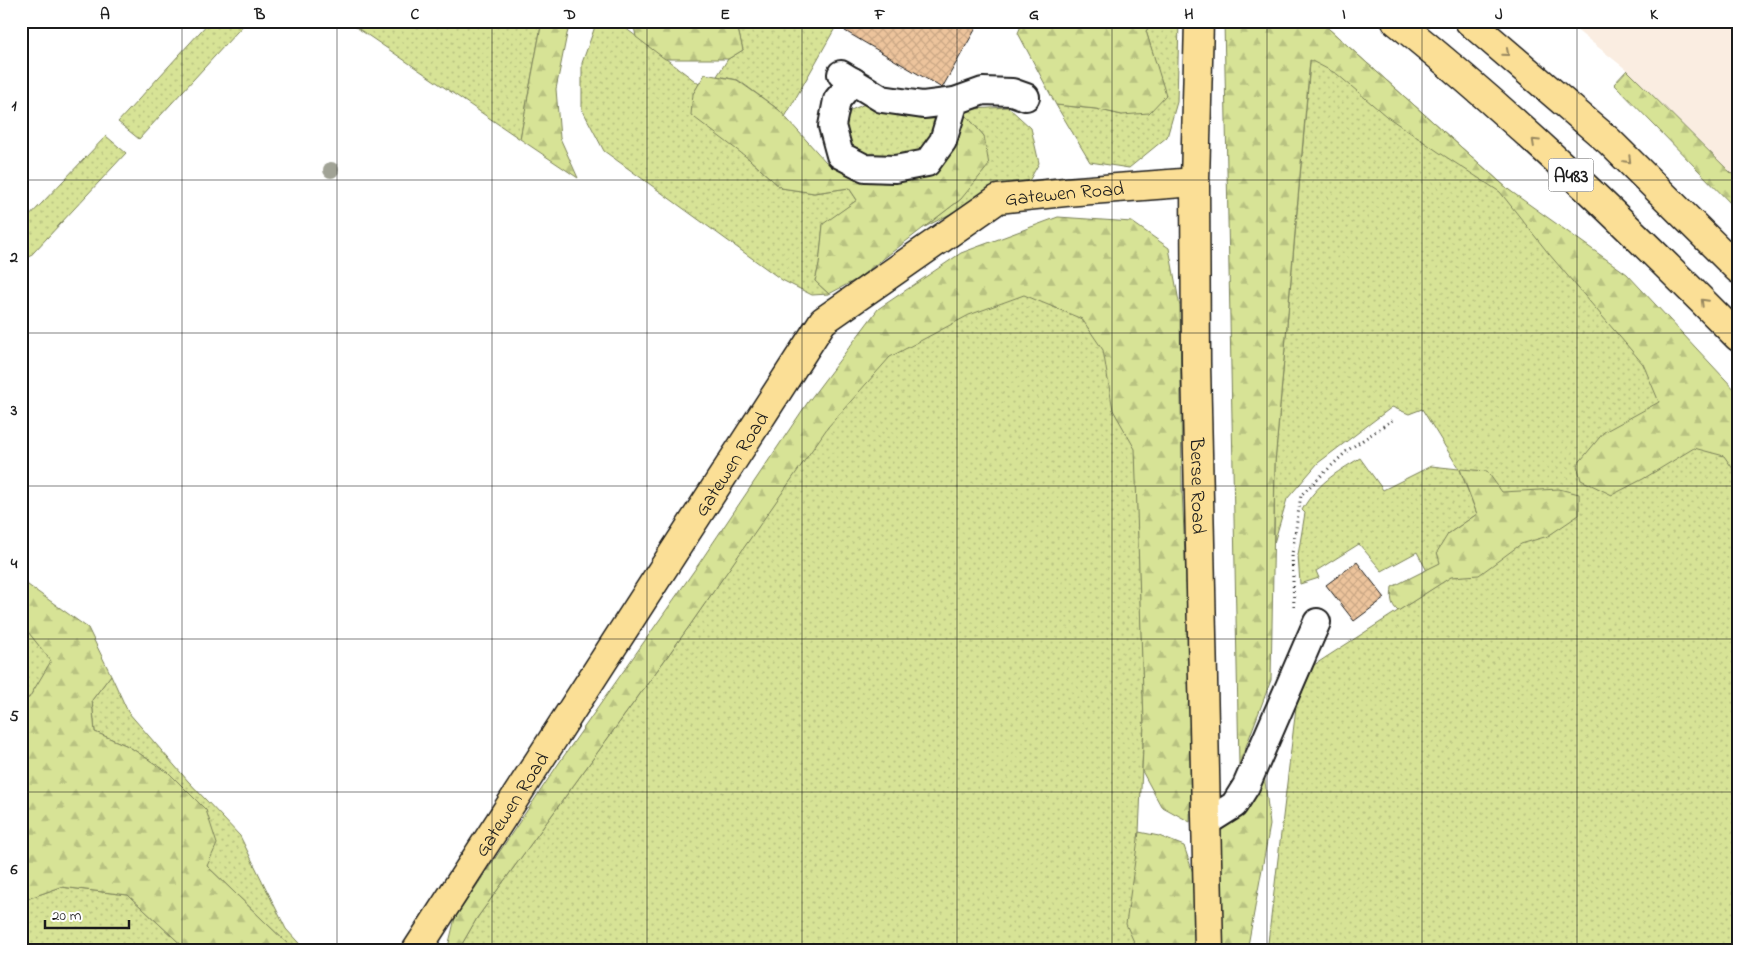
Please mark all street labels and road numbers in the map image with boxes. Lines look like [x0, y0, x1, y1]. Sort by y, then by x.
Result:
road number: A483 [1548, 158, 1594, 192]
street label: Gatewen Road [1004, 176, 1125, 215]
street label: Gatewen Road [688, 407, 777, 523]
street label: Berse Road [1181, 437, 1212, 534]
street label: Gatewen Road [468, 747, 558, 863]

